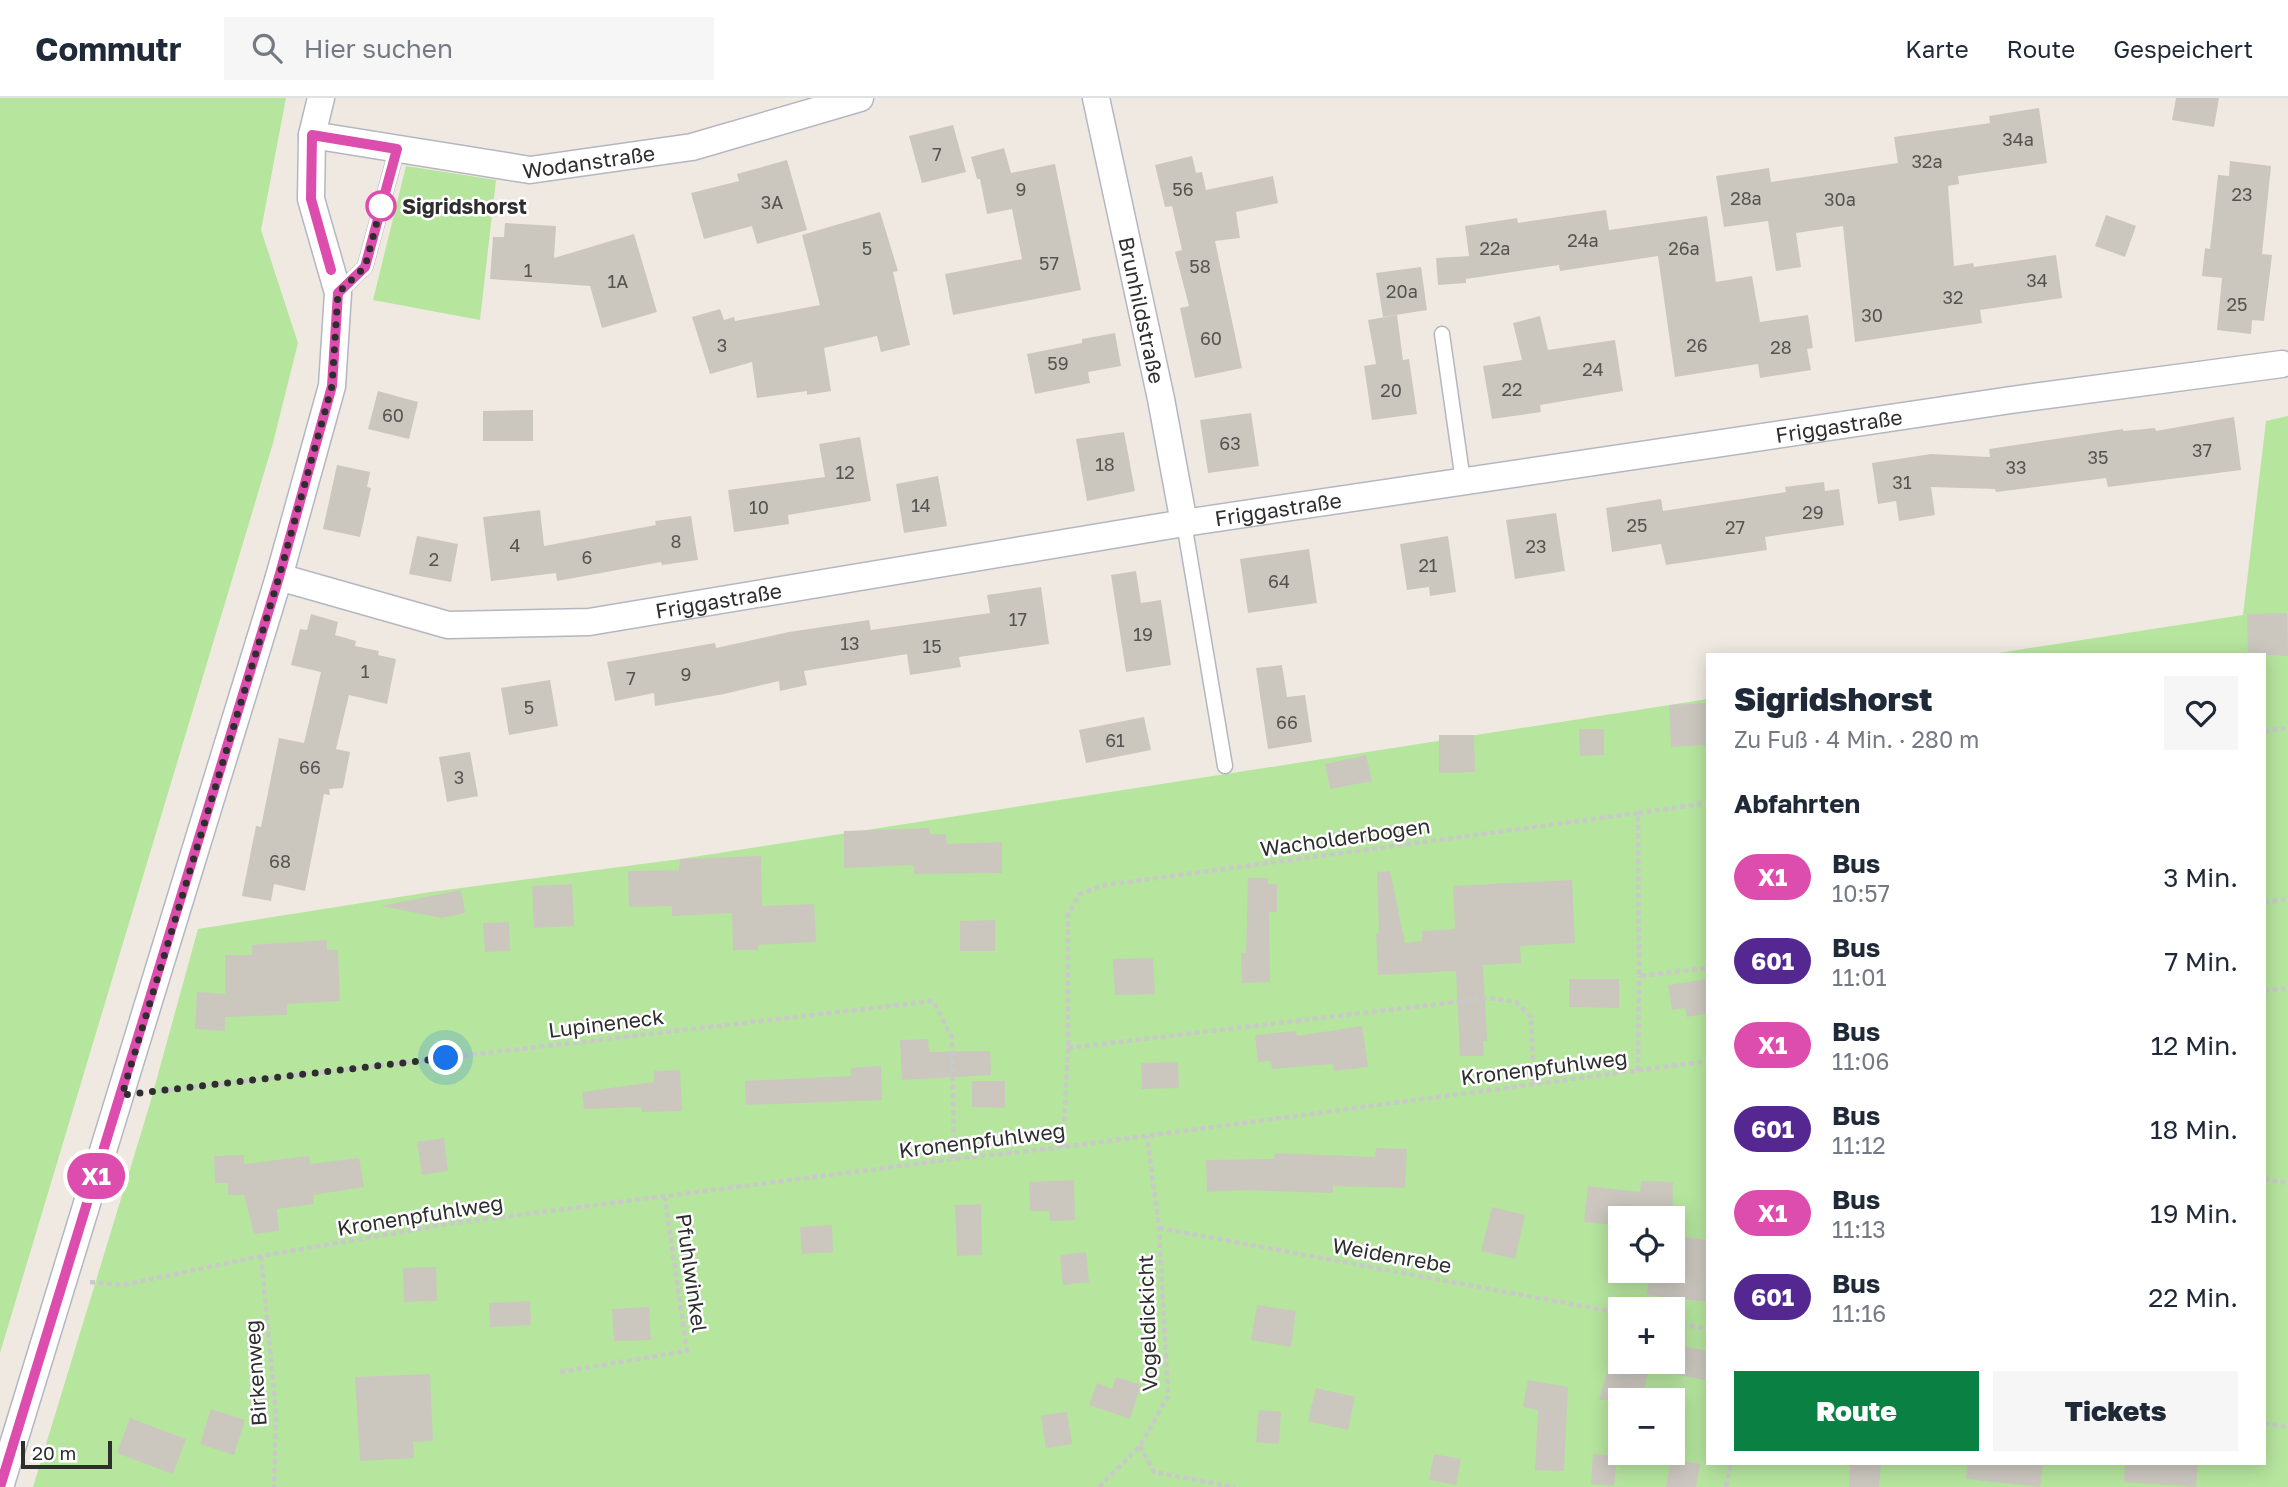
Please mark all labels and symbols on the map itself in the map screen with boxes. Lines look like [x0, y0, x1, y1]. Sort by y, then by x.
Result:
house number: 34a [2002, 128, 2034, 150]
street label: Wodanstraße [521, 139, 657, 184]
house number: 7 [932, 143, 942, 165]
house number: 32a [1911, 150, 1943, 172]
house number: 9 [1016, 178, 1026, 200]
house number: 56 [1172, 178, 1194, 200]
house number: 23 [2232, 183, 2252, 205]
house number: 28a [1730, 187, 1762, 209]
house number: 30a [1824, 188, 1856, 210]
marker: Sigridshorst [366, 191, 396, 221]
house number: 3A [761, 191, 783, 213]
place label: Sigridshorst [402, 193, 527, 219]
house number: 24a [1567, 229, 1599, 251]
street label: Brunhildstraße [1113, 234, 1170, 386]
house number: 5 [862, 237, 872, 259]
house number: 22a [1479, 237, 1511, 259]
house number: 26a [1668, 237, 1700, 259]
house number: 57 [1039, 252, 1059, 274]
house number: 58 [1189, 255, 1211, 277]
house number: 1 [524, 259, 533, 281]
house number: 34 [2026, 269, 2048, 291]
house number: 1A [608, 270, 628, 292]
house number: 20a [1386, 280, 1418, 302]
house number: 32 [1943, 286, 1963, 308]
house number: 25 [2227, 293, 2247, 315]
house number: 30 [1861, 304, 1883, 326]
house number: 60 [1200, 327, 1222, 349]
house number: 3 [717, 334, 727, 356]
house number: 26 [1686, 334, 1708, 356]
house number: 28 [1770, 336, 1792, 358]
house number: 59 [1047, 352, 1069, 374]
house number: 24 [1582, 358, 1604, 380]
house number: 22 [1502, 378, 1522, 400]
house number: 20 [1380, 379, 1402, 401]
street label: Friggastraße [1774, 403, 1904, 448]
house number: 60 [382, 404, 404, 426]
house number: 63 [1219, 432, 1241, 454]
house number: 37 [2192, 439, 2212, 461]
house number: 35 [2088, 446, 2108, 468]
house number: 18 [1095, 453, 1115, 475]
house number: 33 [2005, 456, 2027, 478]
house number: 12 [835, 461, 855, 483]
house number: 31 [1892, 471, 1912, 493]
street label: Friggastraße [1213, 487, 1343, 531]
house number: 14 [911, 494, 931, 516]
house number: 10 [749, 496, 769, 518]
house number: 29 [1802, 501, 1824, 523]
house number: 25 [1627, 514, 1647, 536]
house number: 27 [1725, 516, 1745, 538]
house number: 8 [671, 530, 681, 552]
house number: 4 [510, 534, 521, 556]
house number: 23 [1526, 535, 1546, 557]
house number: 6 [582, 546, 592, 568]
house number: 2 [429, 548, 439, 570]
house number: 21 [1418, 554, 1438, 576]
house number: 64 [1268, 570, 1290, 592]
street label: Friggastraße [653, 577, 784, 624]
house number: 17 [1009, 608, 1027, 630]
house number: 19 [1133, 623, 1153, 645]
house number: 13 [840, 632, 860, 654]
house number: 15 [922, 635, 942, 657]
house number: 1 [361, 660, 370, 682]
house number: 9 [681, 663, 691, 685]
house number: 7 [626, 667, 636, 689]
house number: 5 [524, 696, 534, 718]
house number: 66 [1276, 711, 1298, 733]
house number: 61 [1105, 729, 1125, 751]
house number: 66 [299, 756, 321, 778]
house number: 3 [454, 766, 464, 788]
street label: Wacholderbogen [1258, 812, 1432, 862]
house number: 68 [269, 850, 291, 872]
street label: Lupineneck [547, 1003, 665, 1043]
your location [428, 1040, 463, 1075]
street label: Kronenpfuhlweg [1459, 1044, 1629, 1090]
street label: Kronenpfuhlweg [897, 1117, 1067, 1163]
line badge: X1 [64, 1153, 128, 1199]
street label: Kronenpfuhlweg [335, 1189, 505, 1241]
street label: Pfuhlwinkel [671, 1212, 713, 1334]
street label: Weidenrebe [1330, 1232, 1454, 1278]
street label: Vogeldickicht [1132, 1254, 1162, 1392]
street label: Birkenweg [238, 1319, 272, 1427]
scale bar [21, 1438, 112, 1470]

